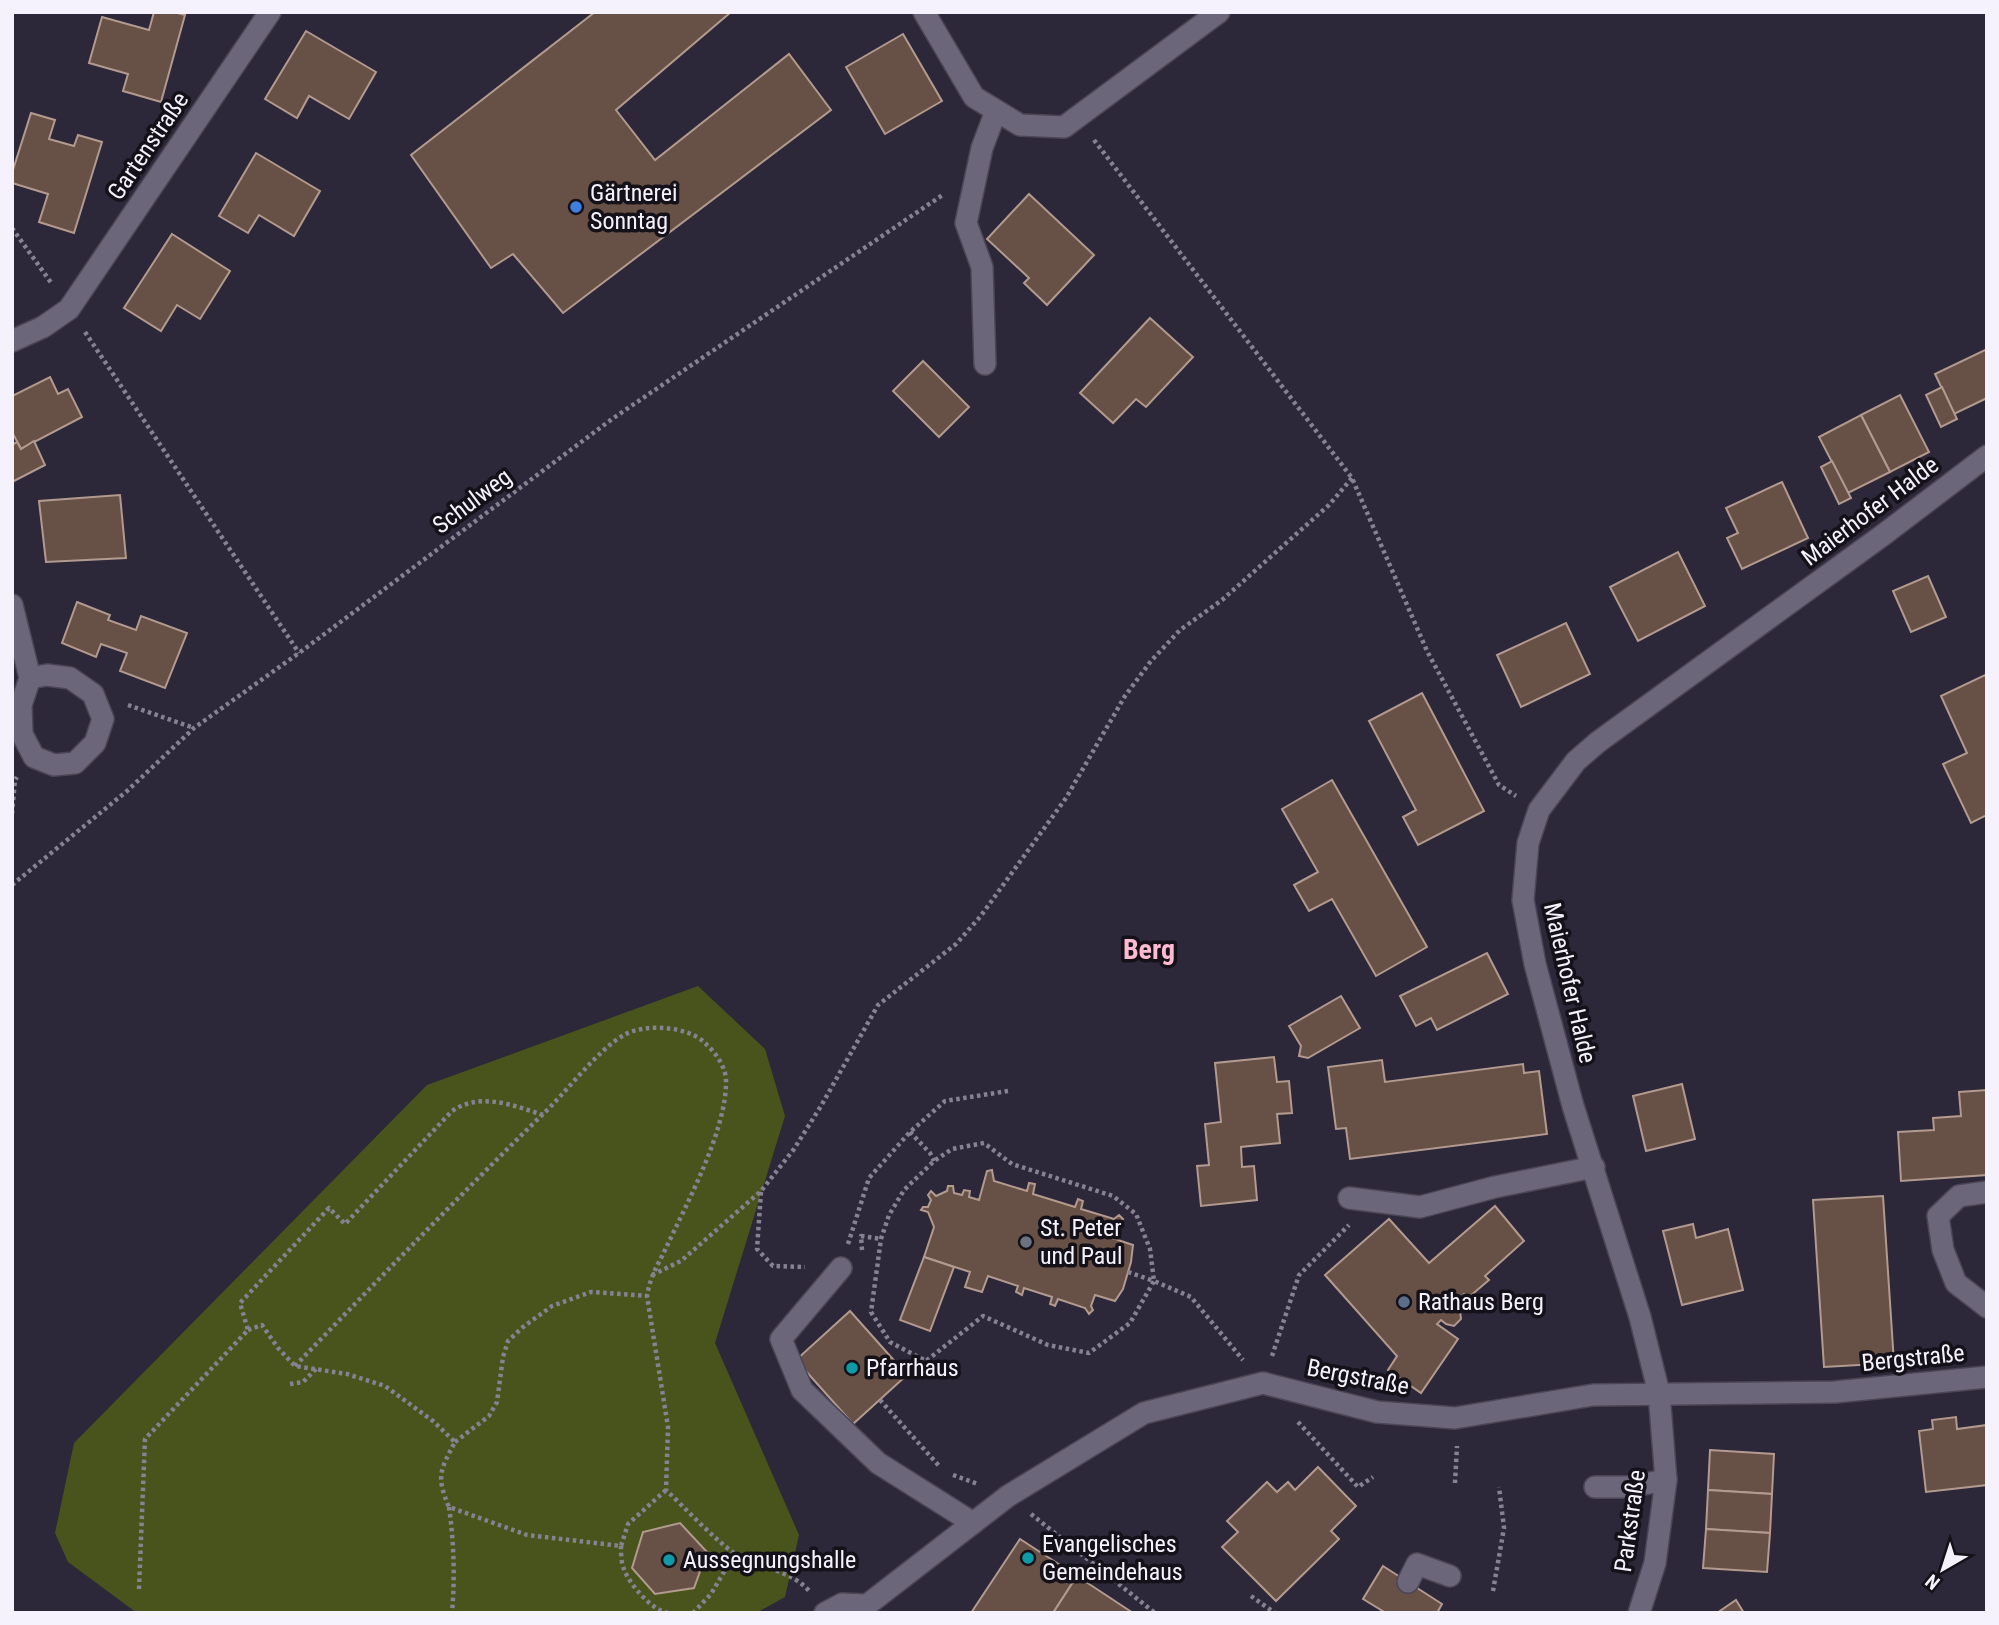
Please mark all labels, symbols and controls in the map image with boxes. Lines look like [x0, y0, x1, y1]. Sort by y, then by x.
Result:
street label: Gartenstraße [102, 87, 194, 205]
place label: Gärtnerei Sonntag [590, 179, 677, 235]
marker: Gärtnerei Sonntag [568, 199, 584, 215]
street label: Maierhofer Halde [1796, 451, 1944, 571]
street label: Schulweg [427, 462, 517, 540]
street label: Maierhofer Halde [1538, 900, 1602, 1066]
district label: Berg [1123, 933, 1175, 966]
place label: St. Peter und Paul [1040, 1214, 1122, 1270]
marker: St. Peter und Paul [1018, 1234, 1034, 1250]
place label: Rathaus Berg [1418, 1288, 1544, 1316]
marker: Rathaus Berg [1396, 1294, 1412, 1310]
street label: Bergstraße [1860, 1339, 1966, 1377]
street label: Bergstraße [1305, 1353, 1411, 1401]
place label: Pfarrhaus [866, 1354, 959, 1382]
marker: Pfarrhaus [844, 1360, 860, 1376]
street label: Parkstraße [1609, 1468, 1651, 1574]
place label: Evangelisches Gemeindehaus [1042, 1530, 1183, 1586]
north arrow [1908, 1534, 1978, 1604]
place label: Aussegnungshalle [683, 1546, 856, 1574]
marker: Evangelisches Gemeindehaus [1020, 1550, 1036, 1566]
marker: Aussegnungshalle [661, 1552, 677, 1568]
text: N [1921, 1569, 1944, 1594]

